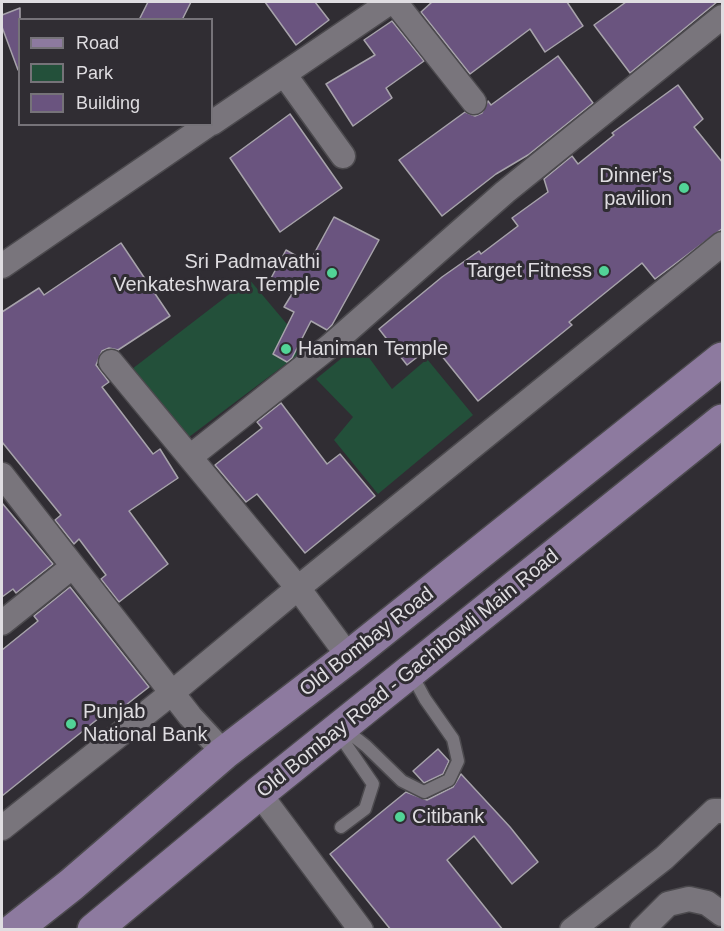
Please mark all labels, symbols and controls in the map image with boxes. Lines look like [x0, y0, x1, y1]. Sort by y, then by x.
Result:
legend [18, 18, 213, 126]
text: Road [76, 33, 119, 53]
text: Park [76, 63, 113, 83]
text: Building [76, 93, 140, 113]
place label: Dinner's pavilion [599, 164, 672, 211]
marker: Dinner's pavilion [677, 181, 691, 195]
place label: Sri Padmavathi Venkateshwara Temple [113, 250, 320, 297]
place label: Target Fitness [466, 259, 592, 283]
marker: Target Fitness [597, 264, 611, 278]
marker: Sri Padmavathi Venkateshwara Temple [325, 266, 339, 280]
place label: Haniman Temple [298, 337, 448, 361]
marker: Haniman Temple [279, 342, 293, 356]
street label: Old Bombay Road - Gachibowli Main Road [252, 545, 564, 803]
street label: Old Bombay Road [295, 582, 439, 702]
place label: Punjab National Bank [83, 700, 208, 747]
marker: Punjab National Bank [64, 717, 78, 731]
place label: Citibank [412, 805, 484, 829]
marker: Citibank [393, 810, 407, 824]

